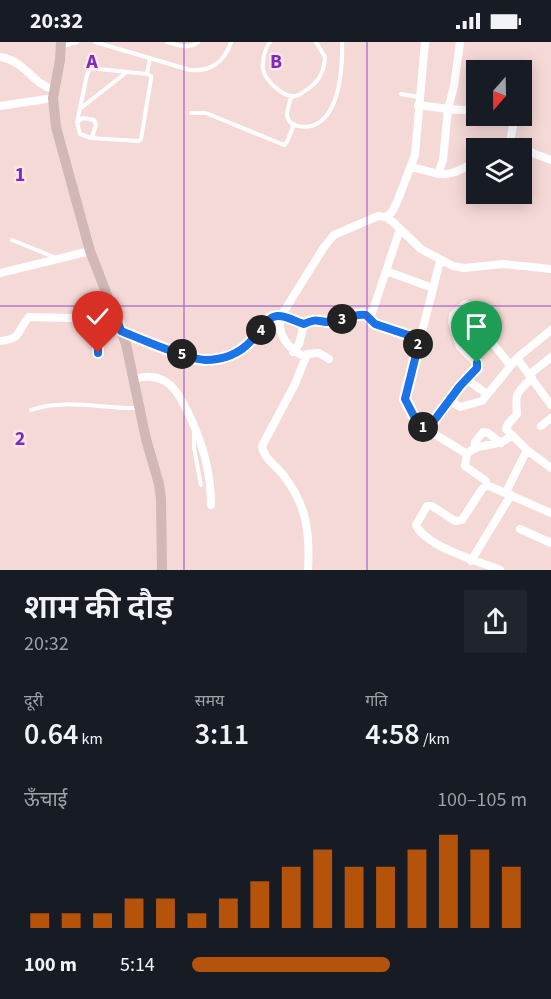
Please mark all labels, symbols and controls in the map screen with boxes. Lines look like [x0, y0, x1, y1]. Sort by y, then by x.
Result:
text: 20:32 [30, 5, 83, 37]
text: A [85, 48, 98, 76]
text: B [270, 48, 282, 76]
north arrow [466, 60, 532, 126]
map controls [466, 60, 532, 204]
button: layers [466, 138, 532, 204]
text: 1 [15, 161, 25, 189]
pin [72, 291, 123, 353]
icon: check [81, 300, 114, 333]
pin [451, 301, 502, 363]
pin: 3 [327, 304, 357, 334]
text: 3 [338, 308, 346, 330]
icon: arrive [460, 310, 493, 343]
pin: 4 [246, 315, 276, 345]
text: 4 [257, 319, 265, 341]
pin: 2 [403, 329, 433, 359]
text: 2 [414, 333, 422, 355]
pin: 5 [167, 339, 197, 369]
text: 5 [178, 343, 186, 365]
pin: 1 [408, 412, 438, 442]
text: 1 [419, 416, 427, 438]
text: 2 [15, 425, 25, 453]
text: शाम की दौड़ [24, 584, 173, 631]
button: share [464, 590, 527, 653]
text: 20:32 [24, 630, 69, 658]
text: दूरी [24, 690, 43, 712]
text: समय [195, 690, 224, 712]
text: गति [365, 690, 388, 712]
text: 0.64 [24, 713, 78, 756]
text: 3:11 [195, 713, 249, 756]
text: 4:58 [365, 713, 420, 756]
text: km [78, 728, 103, 750]
text: /km [420, 728, 450, 750]
text: ऊँचाई [24, 786, 67, 814]
text: 100–105 m [437, 786, 527, 814]
text: 100 m [24, 951, 77, 979]
text: 5:14 [120, 951, 155, 979]

